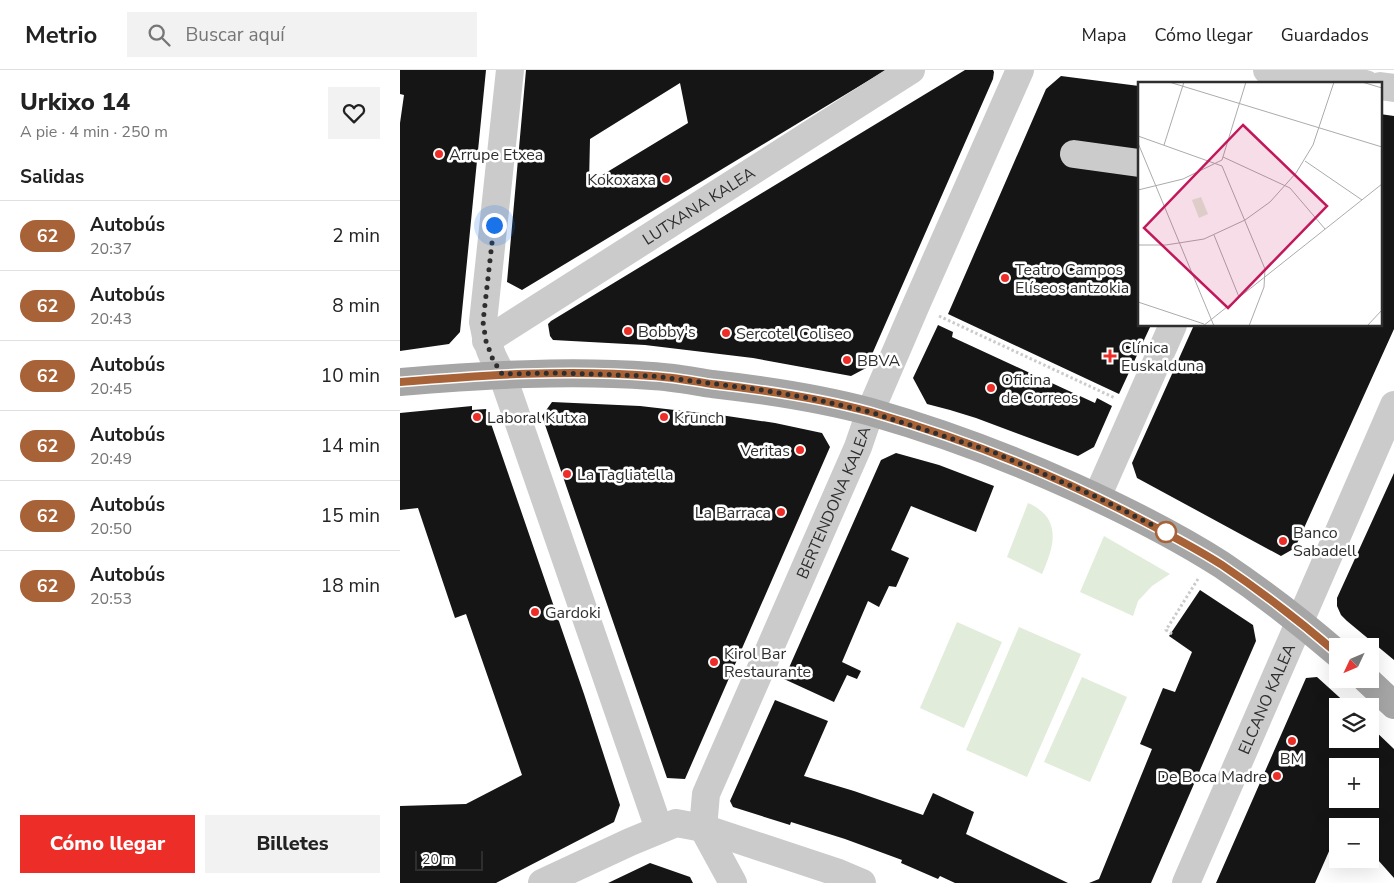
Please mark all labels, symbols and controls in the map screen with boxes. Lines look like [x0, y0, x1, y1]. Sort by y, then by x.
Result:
search box [127, 12, 477, 57]
text: Metrio [25, 19, 97, 51]
icon: search [145, 21, 173, 49]
text: Buscar aquí [185, 22, 285, 48]
text: Mapa [1082, 23, 1127, 47]
text: Cómo llegar [1155, 23, 1253, 47]
text: Guardados [1281, 23, 1369, 47]
inset map [1138, 82, 1382, 326]
text: Urkixo 14 [20, 86, 130, 118]
button: heart [328, 87, 380, 139]
text: A pie · 4 min · 250 m [20, 121, 168, 143]
place label: Arrupe Etxea [449, 144, 543, 166]
marker: Arrupe Etxea [433, 148, 445, 160]
street label: LUTXANA KALEA [638, 162, 760, 251]
text: Salidas [20, 164, 84, 190]
place label: Kokoxaxa [587, 169, 656, 191]
marker: Kokoxaxa [660, 173, 672, 185]
text: Autobús [90, 212, 165, 238]
your location [482, 213, 507, 238]
text: 2 min [332, 223, 380, 249]
text: 62 [37, 224, 58, 248]
text: 20:37 [90, 238, 132, 260]
place label: Teatro Campos Elíseos antzokia [1015, 259, 1129, 299]
marker: Teatro Campos Elíseos antzokia [999, 272, 1011, 284]
text: Autobús [90, 282, 165, 308]
text: 8 min [332, 293, 380, 319]
text: 62 [37, 294, 58, 318]
text: 20:43 [90, 308, 132, 330]
place label: Bobby's [638, 321, 696, 343]
place label: Sercotel Coliseo [736, 323, 852, 345]
marker: Bobby's [622, 325, 634, 337]
marker: Sercotel Coliseo [720, 327, 732, 339]
place label: Clínica Euskalduna [1121, 337, 1204, 377]
marker: Clínica Euskalduna [1103, 349, 1117, 363]
place label: BBVA [857, 350, 901, 372]
text: Autobús [90, 352, 165, 378]
marker: BBVA [841, 354, 853, 366]
text: 10 min [321, 363, 380, 389]
text: 62 [37, 364, 58, 388]
place label: Oficina de Correos [1001, 369, 1079, 409]
text: 20:45 [90, 378, 132, 400]
marker: Oficina de Correos [985, 382, 997, 394]
place label: Laboral Kutxa [487, 407, 587, 429]
place label: Krunch [674, 407, 724, 429]
marker: Laboral Kutxa [471, 411, 483, 423]
marker: Krunch [658, 411, 670, 423]
text: Autobús [90, 422, 165, 448]
street label: BERTENDONA KALEA [792, 423, 876, 582]
text: 14 min [321, 433, 380, 459]
text: 62 [37, 434, 58, 458]
place label: Veritas [739, 440, 790, 462]
marker: Veritas [794, 444, 806, 456]
text: 20:49 [90, 448, 132, 470]
place label: La Tagliatella [577, 464, 673, 486]
marker: La Tagliatella [561, 468, 573, 480]
text: Autobús [90, 492, 165, 518]
place label: La Barraca [695, 502, 771, 524]
text: 15 min [321, 503, 380, 529]
text: 62 [37, 504, 58, 528]
marker: La Barraca [775, 506, 787, 518]
text: 20:50 [90, 518, 132, 540]
unlabelled marker [1155, 521, 1177, 543]
place label: Banco Sabadell [1293, 522, 1357, 562]
marker: Banco Sabadell [1277, 535, 1289, 547]
text: Autobús [90, 562, 165, 588]
text: 18 min [321, 573, 380, 599]
text: 62 [37, 574, 58, 598]
text: 20:53 [90, 588, 132, 610]
place label: Gardoki [545, 602, 601, 624]
marker: Gardoki [529, 606, 541, 618]
north arrow [1329, 638, 1379, 688]
map controls [1329, 638, 1379, 868]
street label: ELCANO KALEA [1233, 640, 1301, 758]
place label: Kirol Bar Restaurante [724, 643, 811, 683]
marker: Kirol Bar Restaurante [708, 656, 720, 668]
button: layers [1329, 698, 1379, 748]
marker: BM [1286, 735, 1298, 747]
place label: BM [1280, 748, 1304, 770]
button: + [1329, 758, 1379, 808]
place label: De Boca Madre [1157, 766, 1267, 788]
marker: De Boca Madre [1271, 770, 1283, 782]
button: Cómo llegar [20, 815, 195, 873]
button: Billetes [205, 815, 380, 873]
button: − [1329, 818, 1379, 868]
scale bar [415, 848, 482, 871]
text: 20 m [422, 850, 454, 869]

